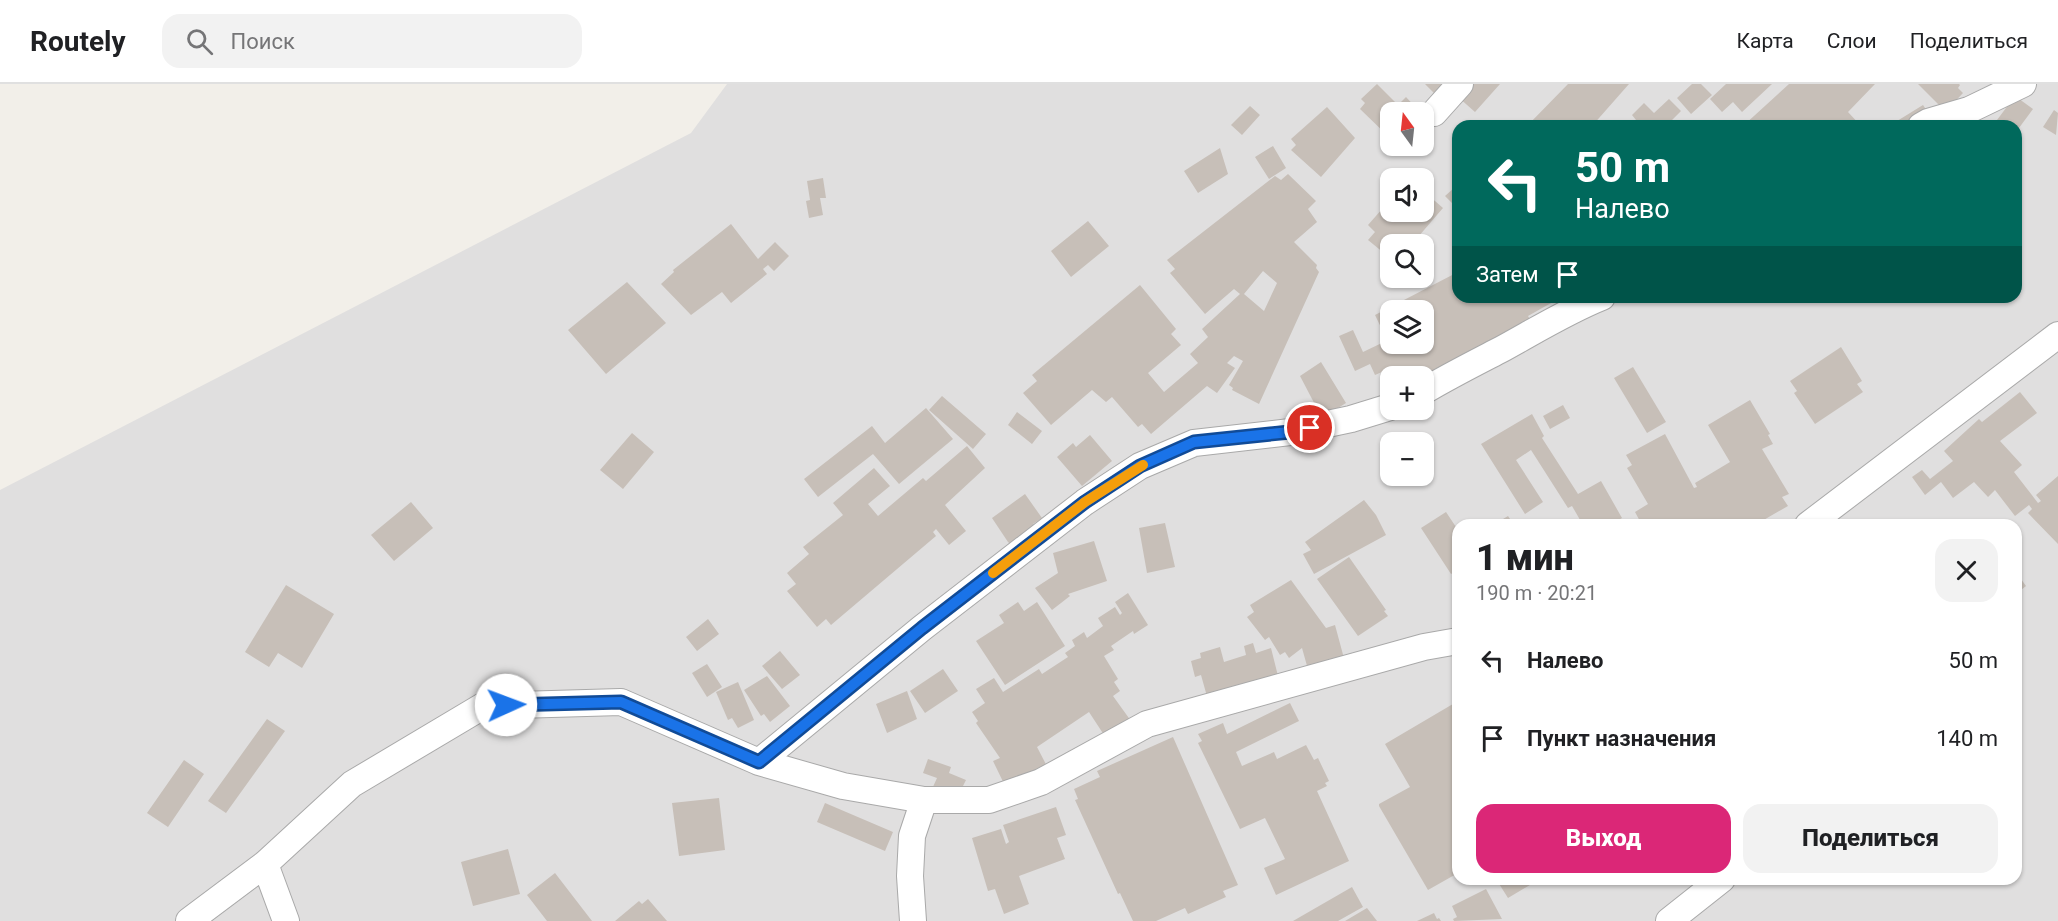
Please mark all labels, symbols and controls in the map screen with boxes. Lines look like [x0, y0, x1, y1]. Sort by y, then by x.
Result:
search box [162, 14, 582, 68]
text: Routely [30, 25, 126, 58]
icon: search [183, 25, 216, 58]
text: Поиск [231, 29, 295, 54]
text: Карта [1737, 29, 1794, 53]
text: Слои [1827, 29, 1877, 53]
text: Поделиться [1910, 29, 2028, 53]
north arrow [1380, 102, 1434, 156]
map controls [1380, 102, 1434, 486]
text: 50 m [1575, 143, 1670, 192]
icon: left [1476, 144, 1554, 222]
button: sound [1380, 168, 1434, 222]
text: Налево [1575, 193, 1670, 225]
button: search [1380, 234, 1434, 288]
icon: arrive [1551, 258, 1584, 291]
text: Затем [1476, 262, 1539, 287]
button: layers [1380, 300, 1434, 354]
button: + [1380, 366, 1434, 420]
pin [1284, 402, 1335, 453]
icon: arrive [1293, 411, 1326, 444]
button: − [1380, 432, 1434, 486]
text: 1 мин [1476, 537, 1574, 579]
button: close [1935, 539, 1998, 602]
text: 190 m · 20:21 [1476, 581, 1597, 605]
icon: left [1476, 644, 1509, 677]
text: Налево [1527, 648, 1604, 673]
text: 50 m [1949, 648, 1998, 673]
position arrow [474, 673, 538, 737]
icon: arrive [1476, 722, 1509, 755]
text: Пункт назначения [1527, 726, 1716, 751]
text: 140 m [1936, 726, 1998, 751]
button: Выход [1476, 804, 1731, 873]
button: Поделиться [1743, 804, 1998, 873]

